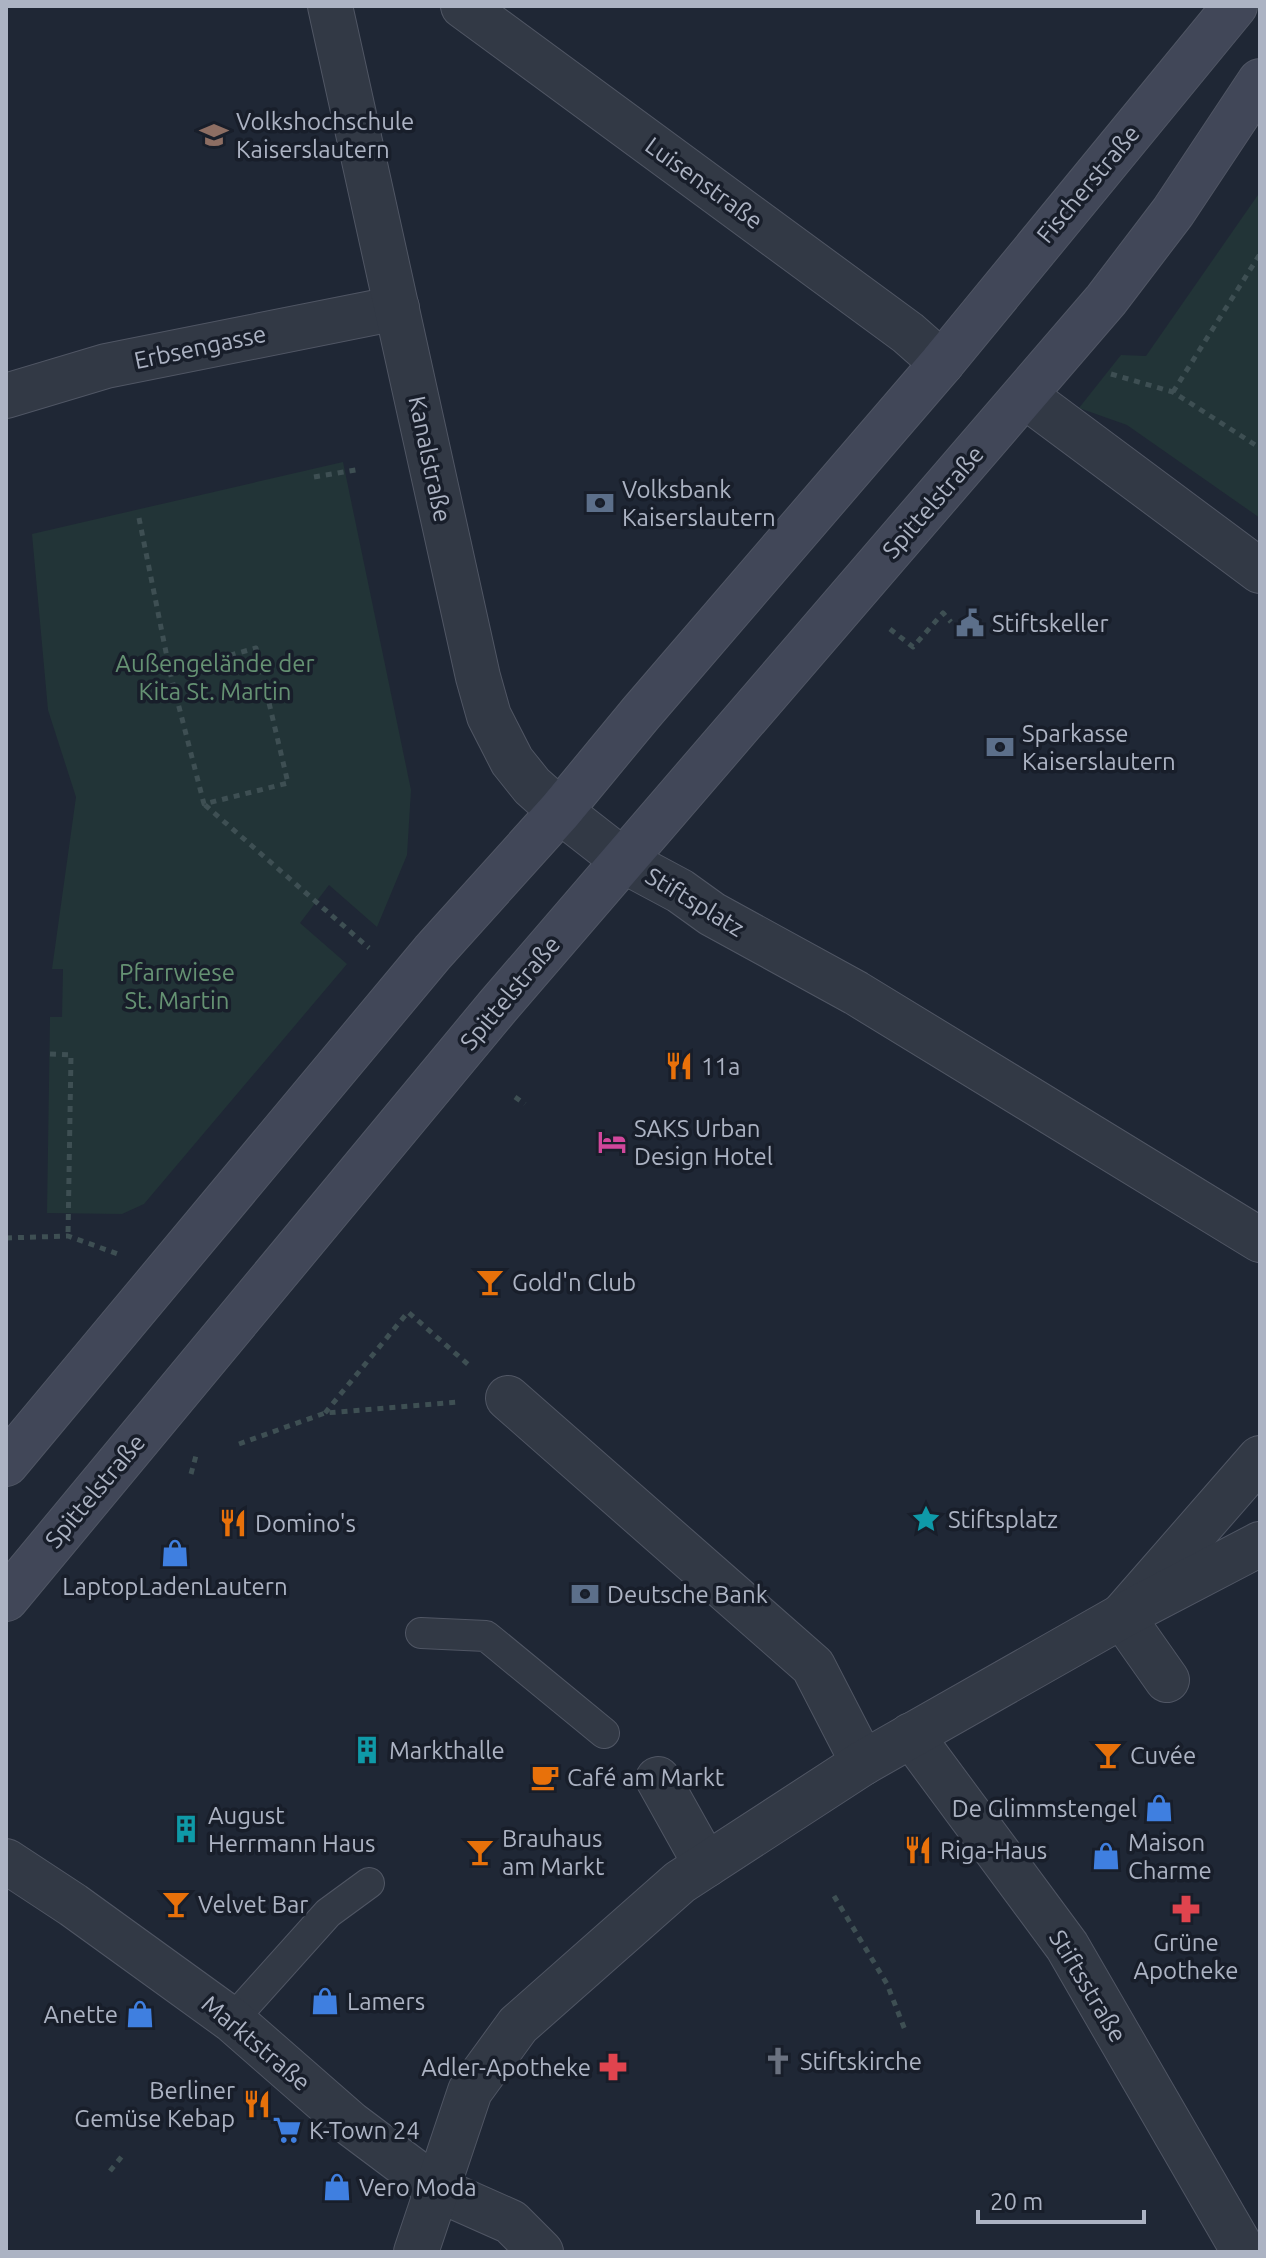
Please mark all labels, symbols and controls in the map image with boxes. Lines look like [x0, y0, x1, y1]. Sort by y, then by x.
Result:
place label: Volkshochschule Kaiserslautern [236, 108, 414, 163]
school or university icon: Volkshochschule Kaiserslautern [199, 120, 229, 150]
street label: Fischerstraße [1031, 120, 1145, 248]
street label: Luisenstraße [640, 131, 768, 235]
street label: Erbsengasse [132, 320, 268, 374]
street label: Kanalstraße [403, 393, 457, 525]
street label: Spittelstraße [877, 440, 989, 564]
place label: Volksbank Kaiserslautern [622, 476, 776, 531]
bank icon: Volksbank Kaiserslautern [585, 488, 615, 518]
public building icon: Stiftskeller [955, 608, 985, 638]
place label: Stiftskeller [992, 610, 1109, 637]
park label: Außengelände der Kita St. Martin [115, 650, 315, 705]
place label: Sparkasse Kaiserslautern [1022, 720, 1176, 775]
bank icon: Sparkasse Kaiserslautern [985, 732, 1015, 762]
street label: Stiftsplatz [641, 862, 749, 942]
street label: Spittelstraße [455, 931, 565, 1055]
park label: Pfarrwiese St. Martin [119, 959, 235, 1014]
restaurant icon: 11a [664, 1051, 694, 1081]
place label: 11a [701, 1053, 740, 1080]
place label: SAKS Urban Design Hotel [634, 1115, 773, 1170]
hotel icon: SAKS Urban Design Hotel [597, 1127, 627, 1157]
bar icon: Gold'n Club [475, 1267, 505, 1297]
place label: Gold'n Club [512, 1269, 636, 1296]
street label: Spittelstraße [40, 1429, 150, 1553]
place icon: Stiftsplatz [911, 1504, 941, 1534]
place label: Stiftsplatz [948, 1506, 1058, 1533]
restaurant icon: Domino's [218, 1508, 248, 1538]
place label: Domino's [255, 1510, 356, 1537]
shop icon: LaptopLadenLautern [160, 1538, 190, 1568]
place label: LaptopLadenLautern [62, 1573, 288, 1600]
bank icon: Deutsche Bank [570, 1579, 600, 1609]
place label: Deutsche Bank [607, 1581, 768, 1608]
building icon: Markthalle [352, 1735, 382, 1765]
place label: Markthalle [389, 1737, 505, 1764]
bar icon: Cuvée [1093, 1740, 1123, 1770]
place label: Cuvée [1130, 1742, 1196, 1769]
cafe icon: Café am Markt [530, 1762, 560, 1792]
place label: Café am Markt [567, 1764, 725, 1791]
shop icon: De Glimmstengel [1144, 1793, 1174, 1823]
place label: De Glimmstengel [952, 1795, 1137, 1822]
place label: August Herrmann Haus [208, 1802, 375, 1857]
building icon: August Herrmann Haus [171, 1814, 201, 1844]
place label: Brauhaus am Markt [502, 1825, 605, 1880]
place label: Maison Charme [1128, 1829, 1212, 1884]
restaurant icon: Riga-Haus [903, 1835, 933, 1865]
bar icon: Brauhaus am Markt [465, 1837, 495, 1867]
place label: Riga-Haus [940, 1837, 1047, 1864]
shop icon: Maison Charme [1091, 1841, 1121, 1871]
bar icon: Velvet Bar [161, 1889, 191, 1919]
place label: Velvet Bar [198, 1891, 308, 1918]
pharmacy icon: Grüne Apotheke [1171, 1894, 1201, 1924]
street label: Stiftsstraße [1044, 1925, 1132, 2047]
place label: Grüne Apotheke [1133, 1929, 1239, 1984]
shop icon: Lamers [310, 1986, 340, 2016]
place label: Lamers [347, 1988, 425, 2015]
street label: Marktstraße [196, 1990, 316, 2096]
shop icon: Anette [125, 1999, 155, 2029]
place label: Anette [43, 2001, 118, 2028]
church icon: Stiftskirche [763, 2046, 793, 2076]
place label: Stiftskirche [800, 2048, 922, 2075]
pharmacy icon: Adler-Apotheke [598, 2052, 628, 2082]
place label: Adler-Apotheke [421, 2054, 591, 2081]
place label: Berliner Gemüse Kebap [74, 2077, 235, 2132]
restaurant icon: Berliner Gemüse Kebap [242, 2089, 272, 2119]
supermarket icon: K-Town 24 [272, 2115, 302, 2145]
place label: K-Town 24 [309, 2117, 420, 2144]
shop icon: Vero Moda [322, 2172, 352, 2202]
place label: Vero Moda [359, 2174, 477, 2201]
scale bar [978, 2174, 1144, 2224]
text: 20 m [990, 2188, 1043, 2215]

